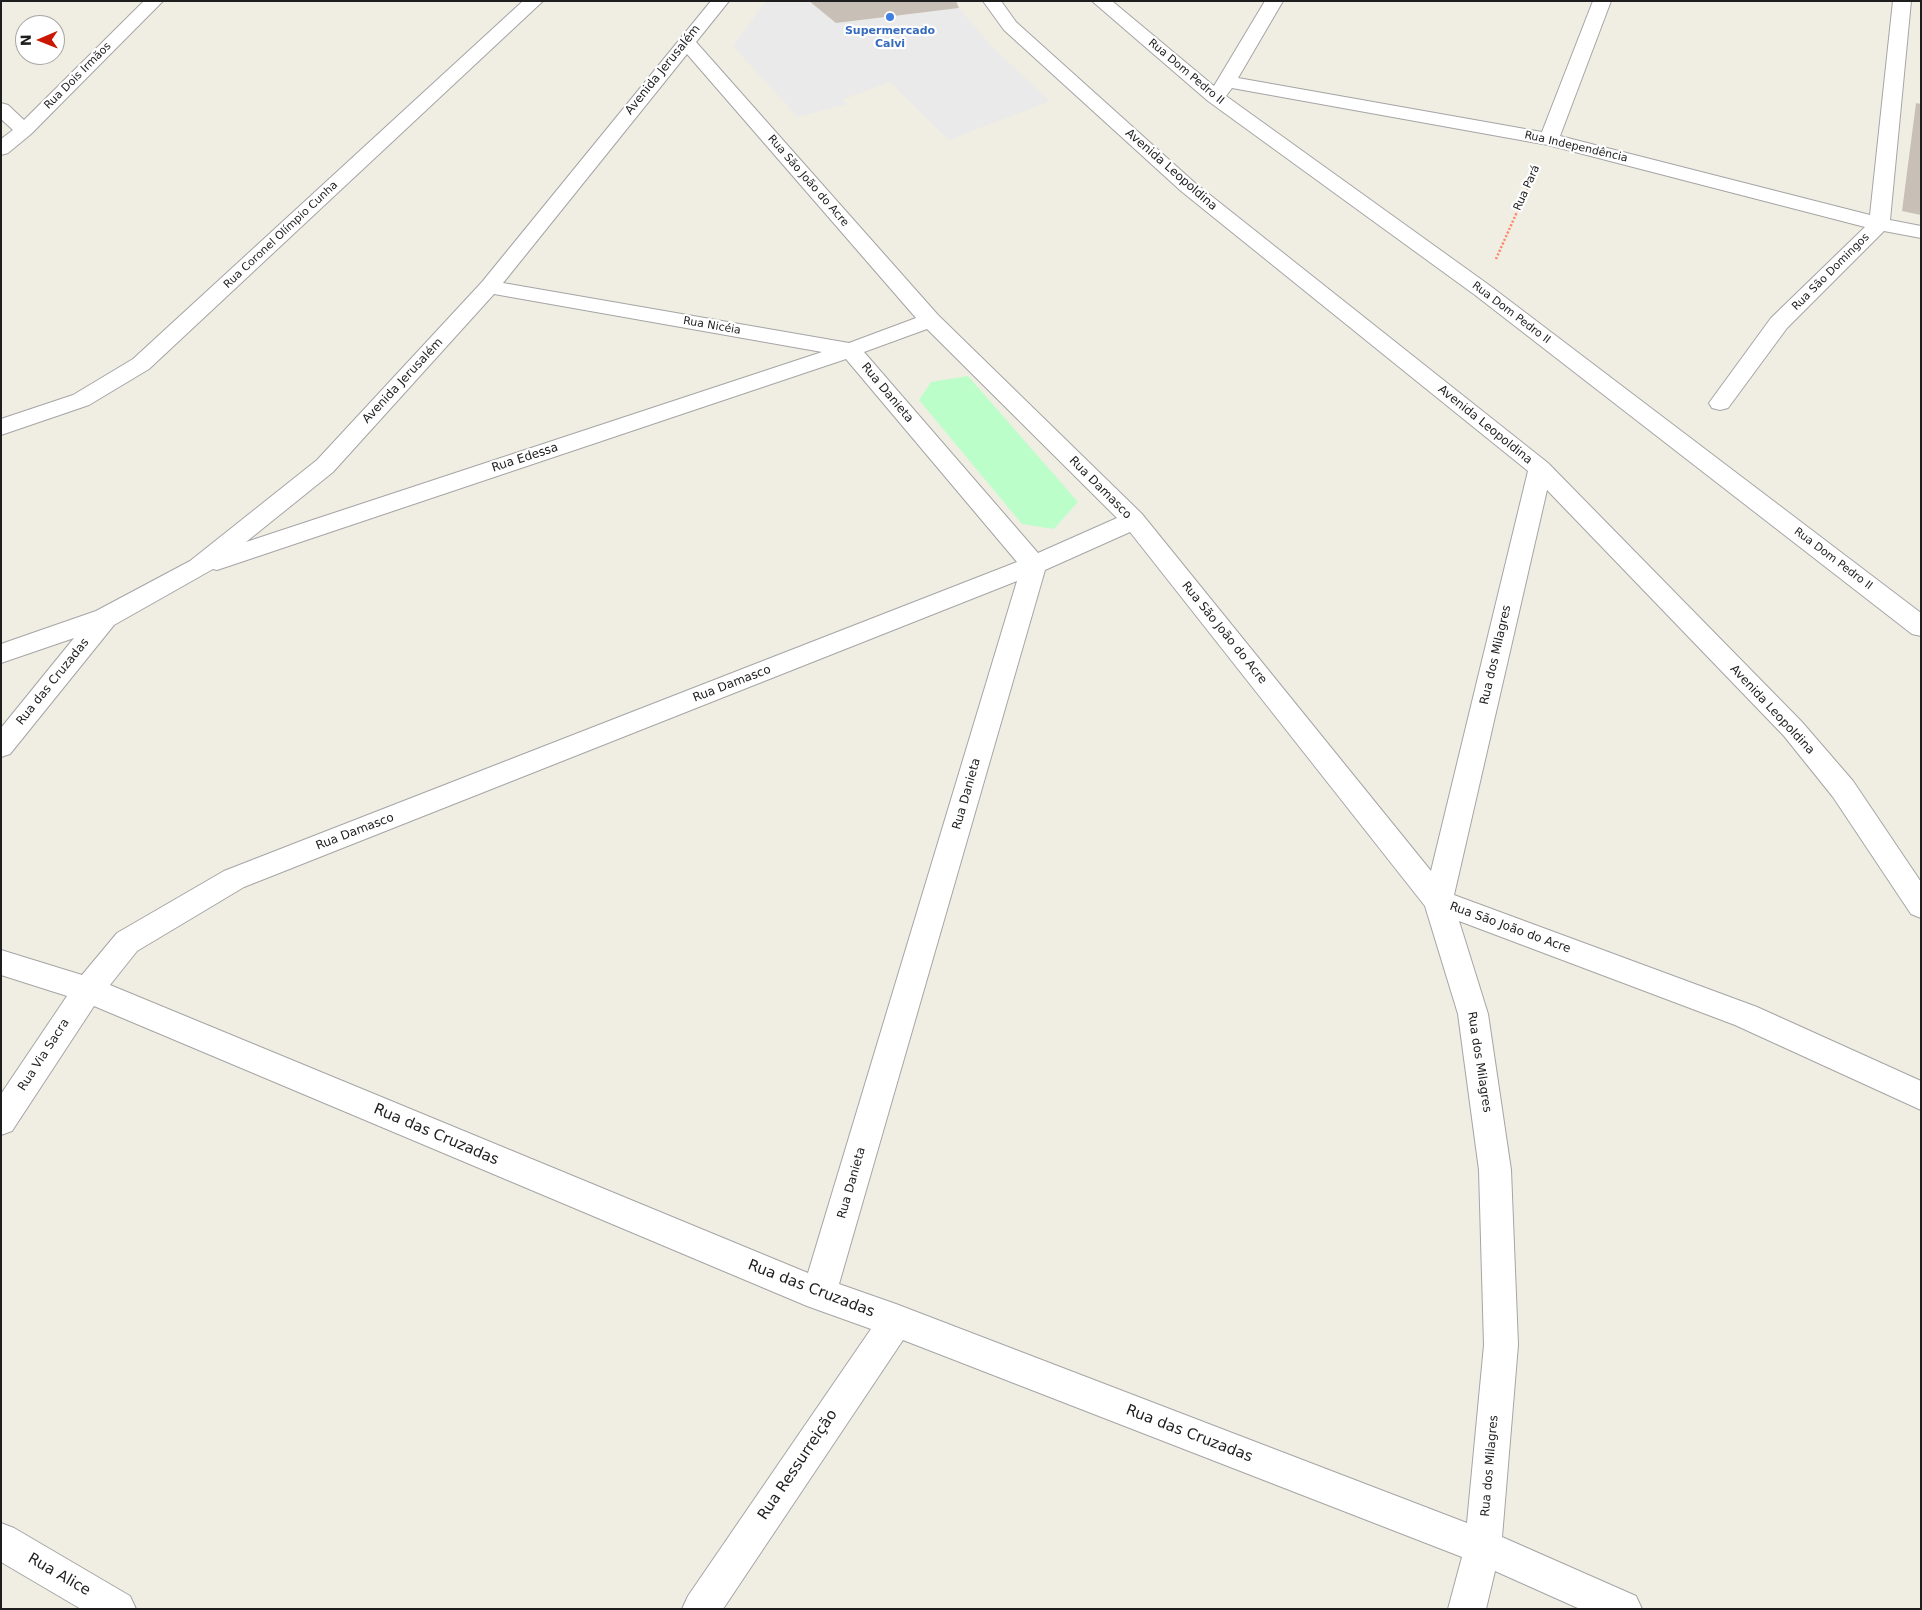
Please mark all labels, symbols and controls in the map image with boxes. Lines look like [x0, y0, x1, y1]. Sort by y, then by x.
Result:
marker: Supermercado Calvi [884, 11, 896, 23]
north arrow [15, 15, 65, 65]
street label: Avenida Jerusalém [622, 22, 704, 118]
place label: Supermercado Calvi [845, 24, 935, 50]
text: N [18, 34, 34, 46]
street label: Rua Dom Pedro II [1145, 36, 1227, 108]
street label: Rua Dois Irmãos [42, 40, 114, 112]
street label: Avenida Leopoldina [1122, 126, 1220, 214]
street label: Rua Independência [1523, 129, 1629, 165]
street label: Rua São João do Acre [765, 133, 851, 229]
street label: Rua Pará [1511, 163, 1543, 213]
street label: Rua Coronel Olímpio Cunha [221, 179, 341, 291]
street label: Rua São Domingos [1790, 231, 1872, 313]
street label: Rua Dom Pedro II [1469, 279, 1553, 347]
street label: Rua Nicéia [682, 314, 742, 338]
street label: Avenida Jerusalém [360, 335, 446, 427]
street label: Rua Danieta [858, 360, 916, 426]
street label: Avenida Leopoldina [1435, 383, 1535, 467]
street label: Rua Edessa [490, 440, 560, 476]
street label: Rua Damasco [1066, 454, 1134, 522]
street label: Rua Dom Pedro II [1791, 525, 1875, 593]
street label: Rua São João do Acre [1178, 579, 1270, 687]
street label: Rua dos Milagres [1478, 604, 1514, 706]
street label: Rua das Cruzadas [14, 636, 92, 728]
street label: Avenida Leopoldina [1727, 662, 1817, 758]
street label: Rua Damasco [691, 663, 773, 705]
street label: Rua Danieta [950, 757, 984, 831]
street label: Rua Damasco [314, 811, 396, 853]
street label: Rua São João do Acre [1448, 899, 1572, 957]
street label: Rua dos Milagres [1464, 1011, 1494, 1113]
street label: Rua Via Sacra [15, 1016, 73, 1094]
street label: Rua das Cruzadas [371, 1100, 501, 1170]
street label: Rua Danieta [835, 1146, 869, 1220]
street label: Rua das Cruzadas [745, 1257, 877, 1321]
street label: Rua das Cruzadas [1123, 1402, 1255, 1466]
street label: Rua Ressurreição [754, 1406, 842, 1524]
street label: Rua dos Milagres [1478, 1415, 1502, 1517]
street label: Rua Alice [24, 1550, 94, 1600]

